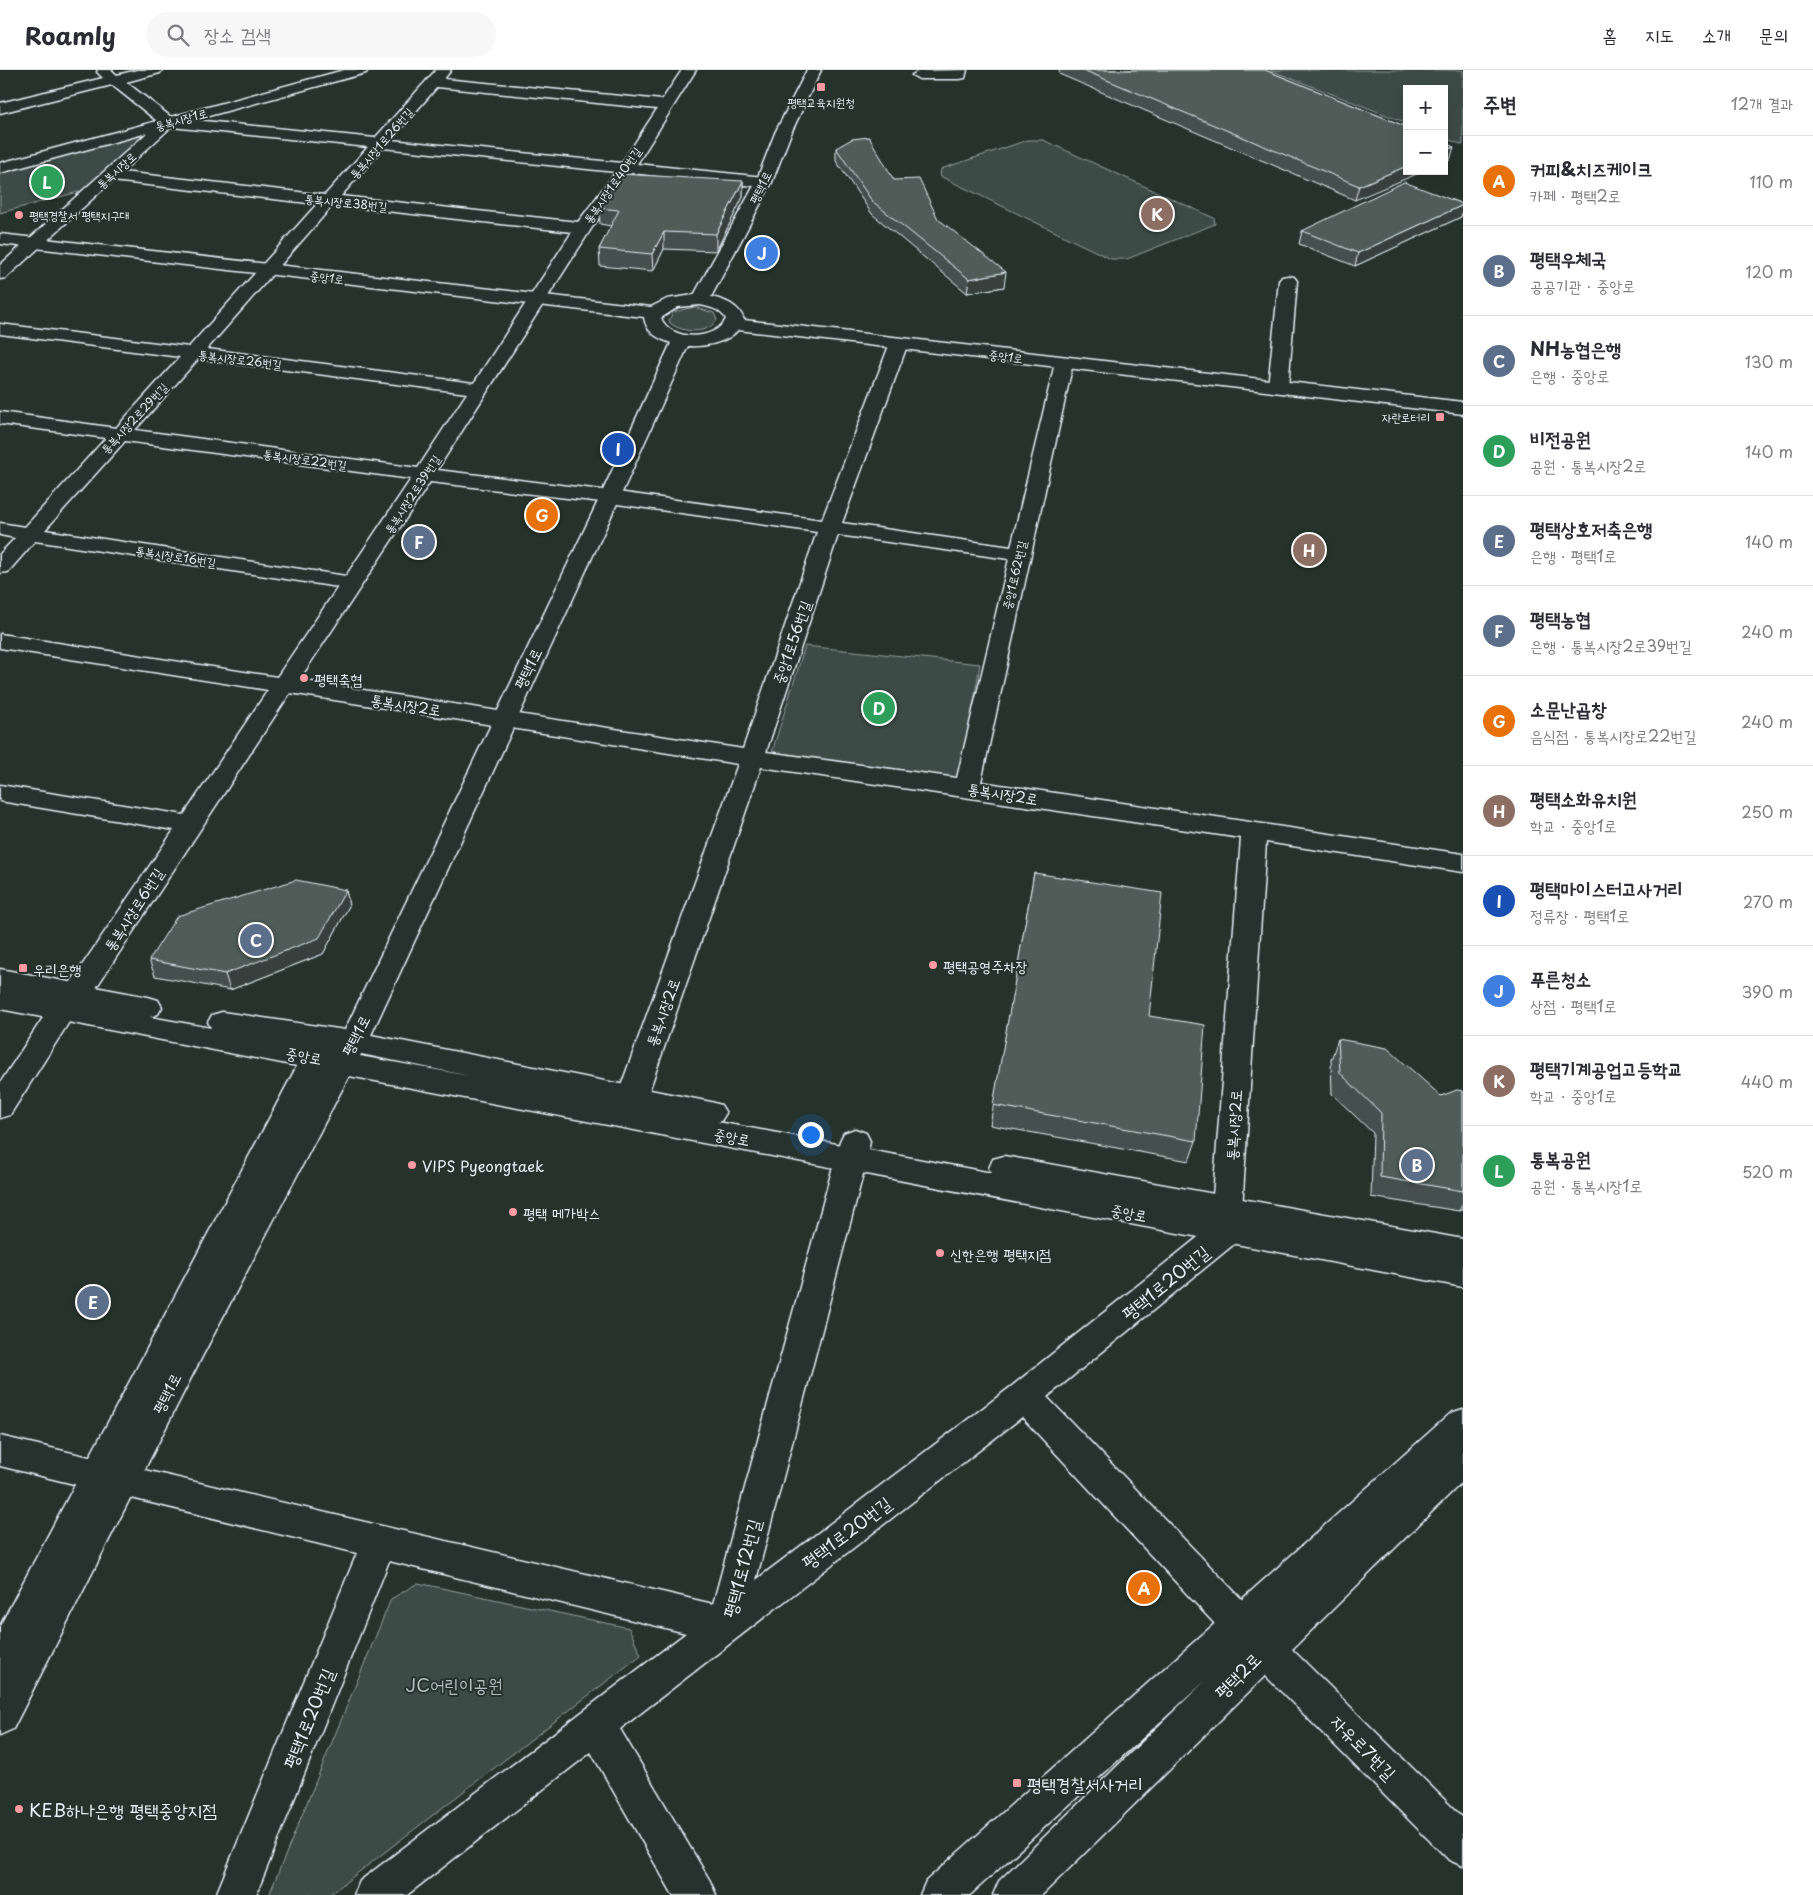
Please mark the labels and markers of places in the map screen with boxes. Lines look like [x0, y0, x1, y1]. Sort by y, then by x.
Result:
marker: 평택교육지원청 [815, 81, 827, 93]
place label: 평택교육지원청 [787, 93, 855, 111]
pin: L [31, 163, 63, 201]
pin: K [1141, 195, 1173, 233]
place label: 평택경찰서 평택지구대 [29, 206, 129, 224]
marker: 평택경찰서 평택지구대 [13, 209, 25, 221]
pin: J [746, 234, 778, 272]
place label: 자란로터리 [1382, 408, 1430, 426]
marker: 자란로터리 [1434, 411, 1446, 423]
pin: I [602, 430, 634, 468]
pin: G [526, 496, 558, 534]
pin: F [403, 523, 435, 561]
pin: H [1293, 531, 1325, 569]
place label: 평택축협 [314, 667, 362, 690]
marker: 평택축협 [298, 672, 310, 684]
pin: D [863, 689, 895, 727]
pin: C [240, 921, 272, 959]
place label: 평택공영주차장 [943, 954, 1028, 977]
place label: 우리은행 [33, 957, 81, 980]
marker: 평택공영주차장 [927, 959, 939, 971]
marker: 우리은행 [17, 962, 29, 974]
pin: B [1401, 1146, 1433, 1184]
place label: VIPS Pyeongtaek [422, 1154, 544, 1177]
marker: VIPS Pyeongtaek [406, 1159, 418, 1171]
place label: 평택 메가박스 [523, 1201, 600, 1224]
marker: 평택 메가박스 [507, 1206, 519, 1218]
place label: 신한은행 평택지점 [950, 1242, 1051, 1265]
marker: 신한은행 평택지점 [934, 1247, 946, 1259]
pin: E [77, 1283, 109, 1321]
pin: A [1128, 1569, 1160, 1607]
place label: 평택경찰서사거리 [1027, 1770, 1143, 1797]
marker: 평택경찰서사거리 [1011, 1777, 1023, 1789]
place label: KEB하나은행 평택중앙지점 [29, 1796, 217, 1823]
marker: KEB하나은행 평택중앙지점 [13, 1803, 25, 1815]

